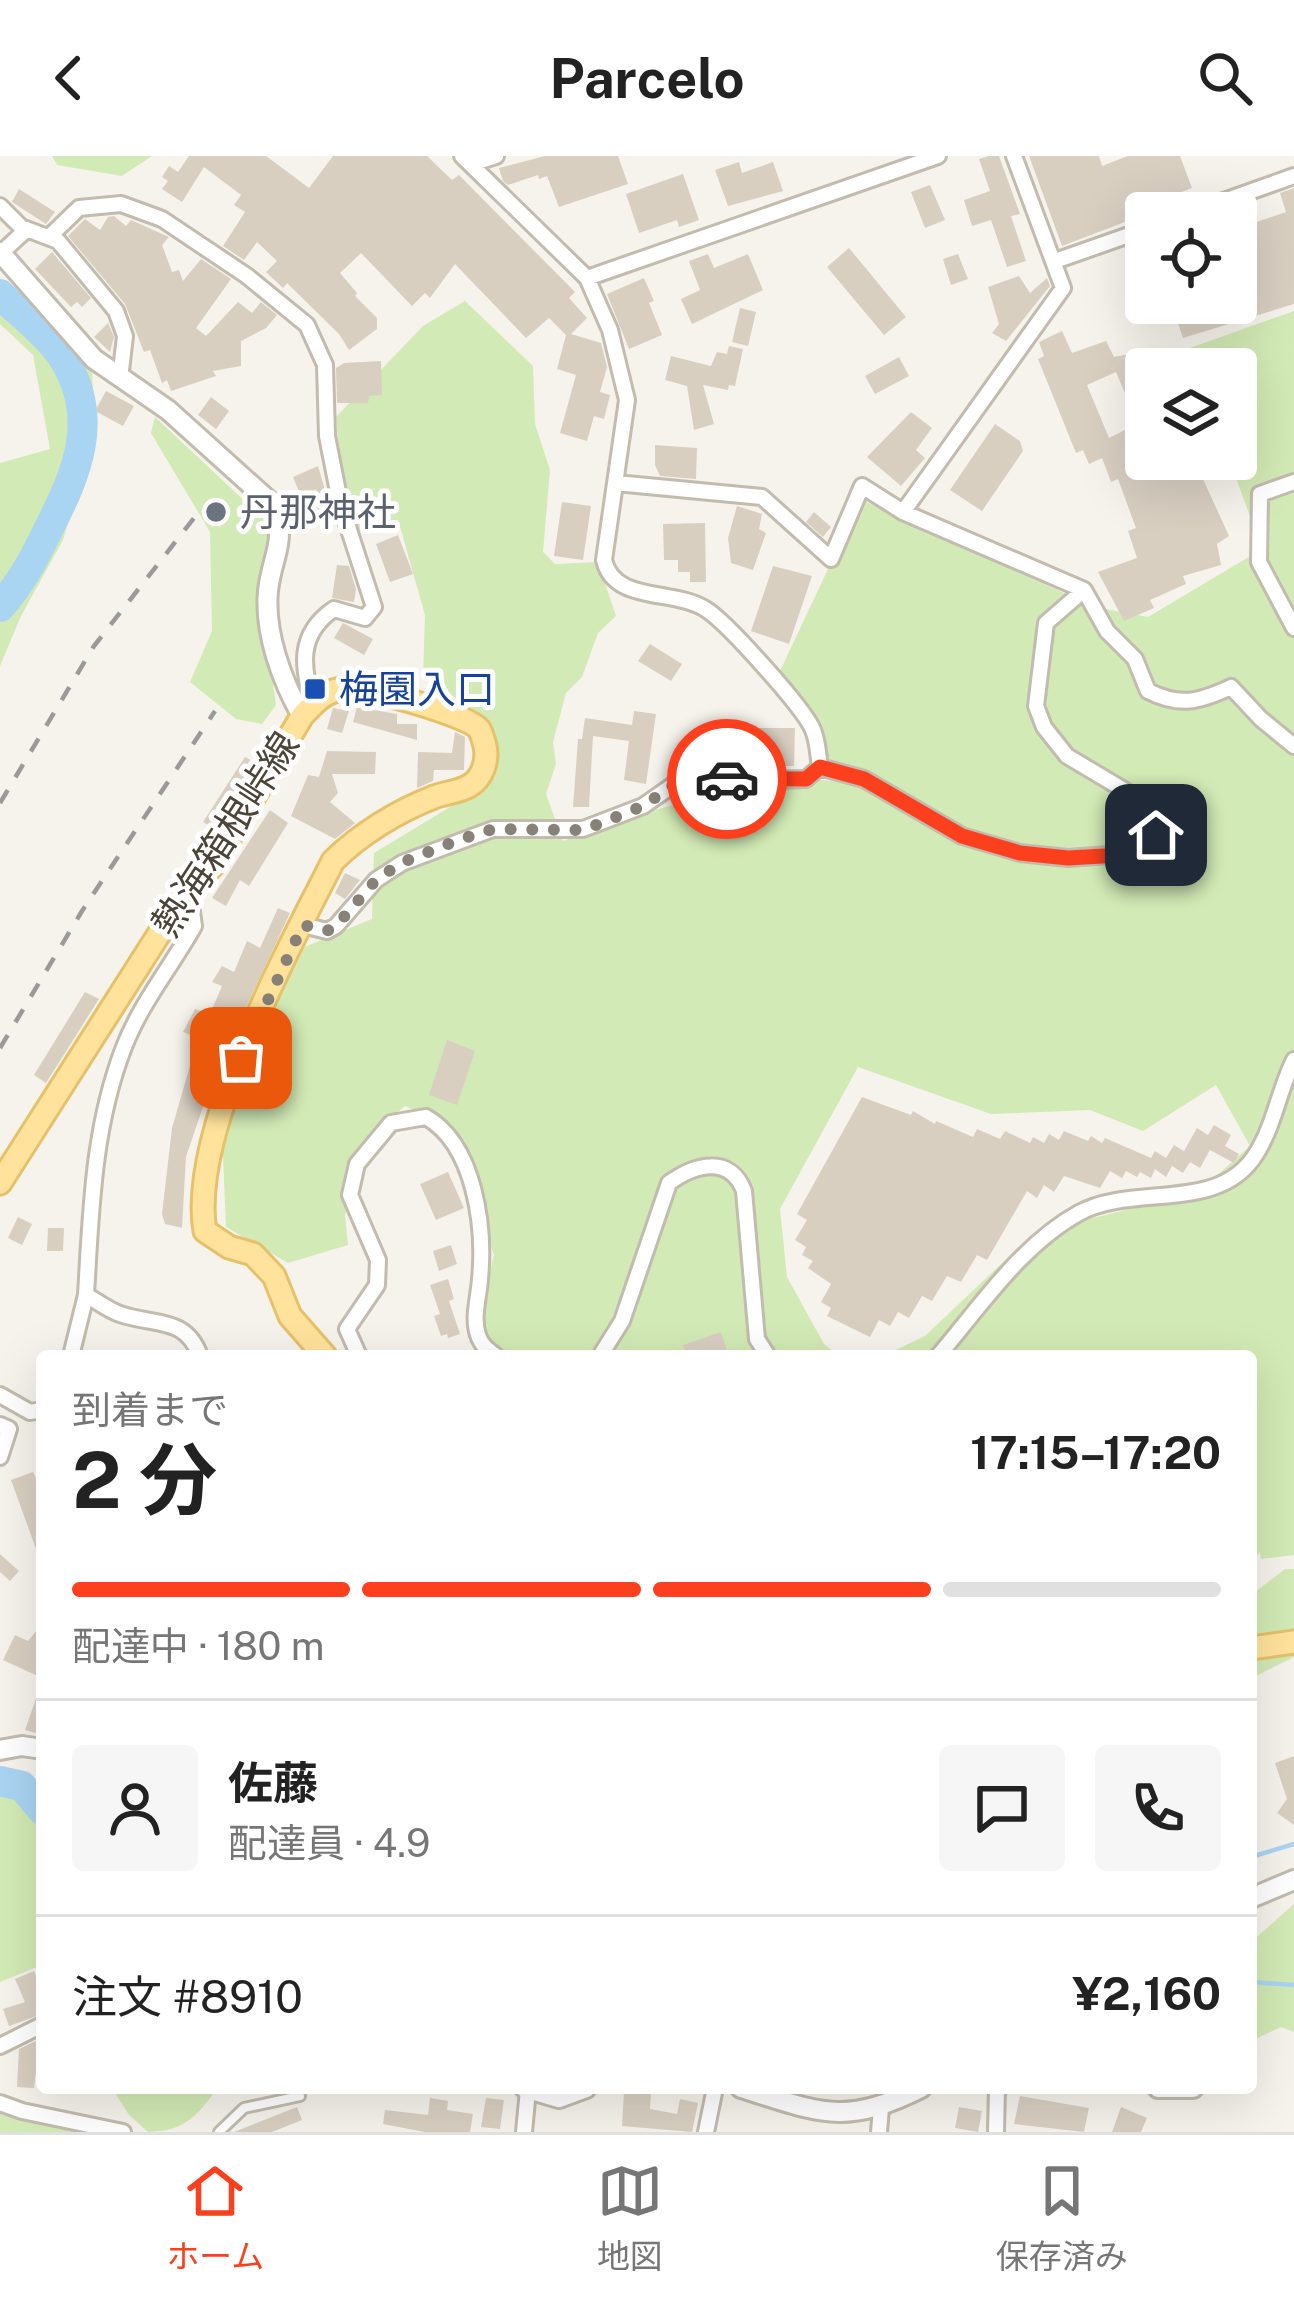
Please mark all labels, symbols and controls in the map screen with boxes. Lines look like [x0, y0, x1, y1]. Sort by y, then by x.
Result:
icon: back [36, 45, 102, 111]
icon: search [1192, 45, 1258, 111]
text: Parcelo [549, 47, 745, 110]
map controls [1125, 192, 1257, 480]
button: locate [1125, 192, 1257, 324]
button: layers [1125, 348, 1257, 480]
place label: 丹那神社 [240, 489, 396, 535]
marker: 丹那神社 [203, 499, 229, 525]
place label: 梅園入口 [339, 666, 495, 712]
marker: 梅園入口 [302, 676, 328, 702]
courier [667, 719, 787, 839]
street label: 熱海箱根峠線 [142, 723, 308, 945]
icon: car [694, 746, 760, 812]
pin [1105, 784, 1207, 886]
icon: home [1123, 802, 1189, 868]
pin [190, 1007, 292, 1109]
icon: bag [208, 1025, 274, 1091]
text: 到着まで [72, 1387, 228, 1433]
text: 17:15–17:20 [970, 1426, 1221, 1479]
text: 2 分 [72, 1434, 217, 1526]
text: 配達中 · 180 m [72, 1623, 325, 1669]
button: person [72, 1745, 198, 1871]
button: chat [939, 1745, 1065, 1871]
button: phone [1095, 1745, 1221, 1871]
text: 佐藤 [228, 1756, 318, 1809]
text: 配達員 · 4.9 [228, 1820, 430, 1866]
text: ¥2,160 [1072, 1967, 1221, 2020]
text: 注文 #8910 [72, 1970, 303, 2023]
tab: ホーム [166, 2158, 264, 2278]
tab: 地図 [597, 2158, 663, 2278]
tab: 保存済み [996, 2158, 1128, 2278]

